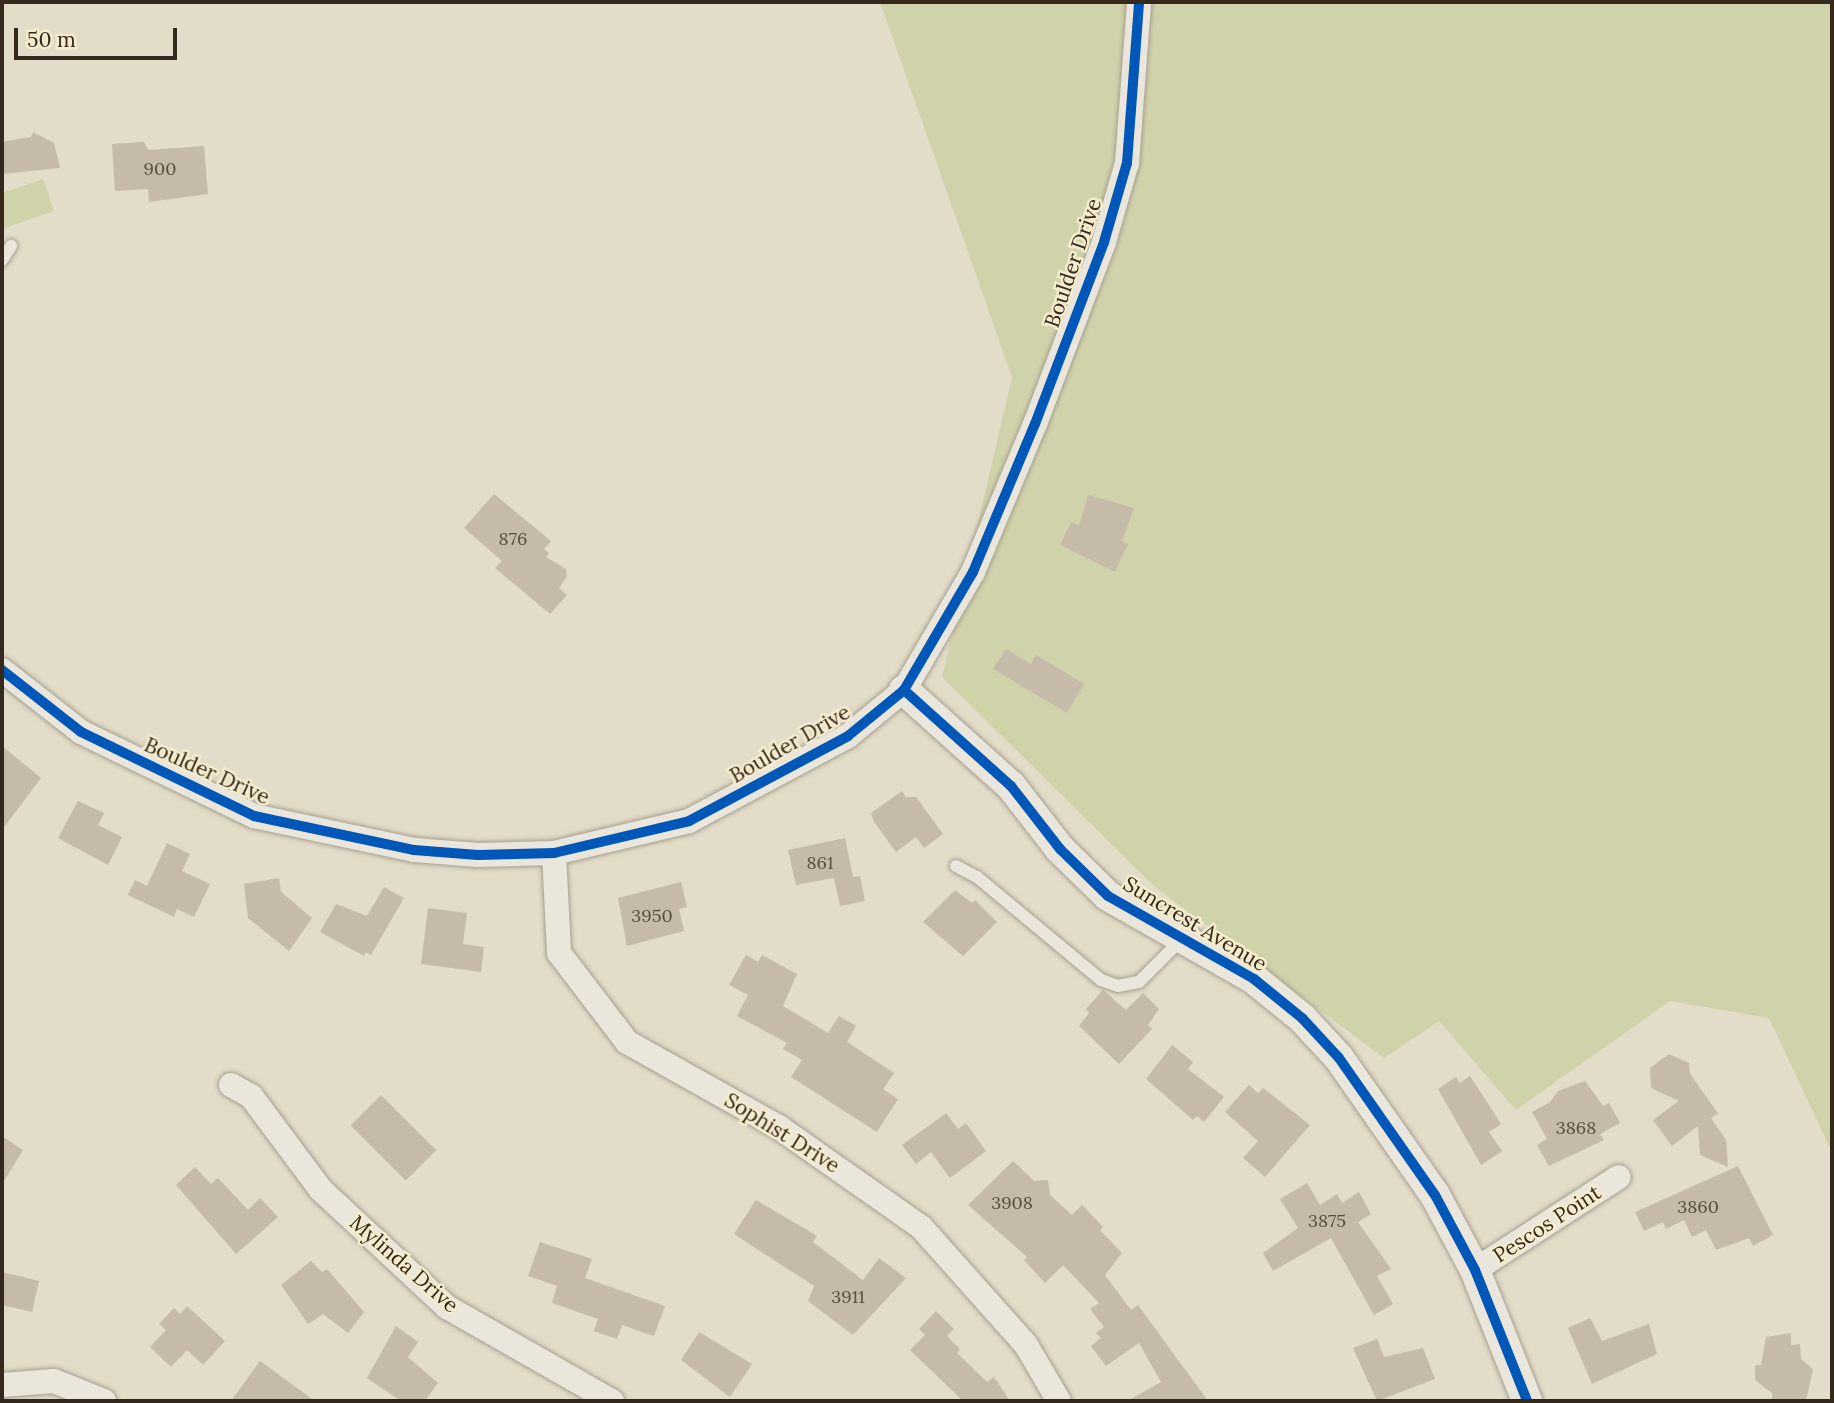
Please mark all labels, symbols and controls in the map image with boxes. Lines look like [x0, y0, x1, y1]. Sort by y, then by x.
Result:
scale bar [18, 14, 180, 58]
text: 50 m [27, 26, 76, 53]
house number: 900 [144, 158, 176, 180]
street label: Boulder Drive [1039, 195, 1107, 331]
house number: 876 [499, 528, 527, 550]
street label: Boulder Drive [725, 699, 855, 789]
street label: Boulder Drive [140, 732, 274, 810]
house number: 861 [806, 852, 834, 874]
street label: Suncrest Avenue [1119, 871, 1271, 977]
house number: 3950 [631, 905, 673, 927]
street label: Sophist Drive [720, 1088, 844, 1178]
house number: 3868 [1556, 1117, 1596, 1139]
street label: Pescos Point [1488, 1180, 1606, 1268]
house number: 3908 [991, 1192, 1033, 1214]
house number: 3860 [1677, 1196, 1719, 1218]
street label: Mylinda Drive [345, 1210, 463, 1318]
house number: 3875 [1308, 1210, 1346, 1232]
house number: 3911 [831, 1286, 865, 1308]

